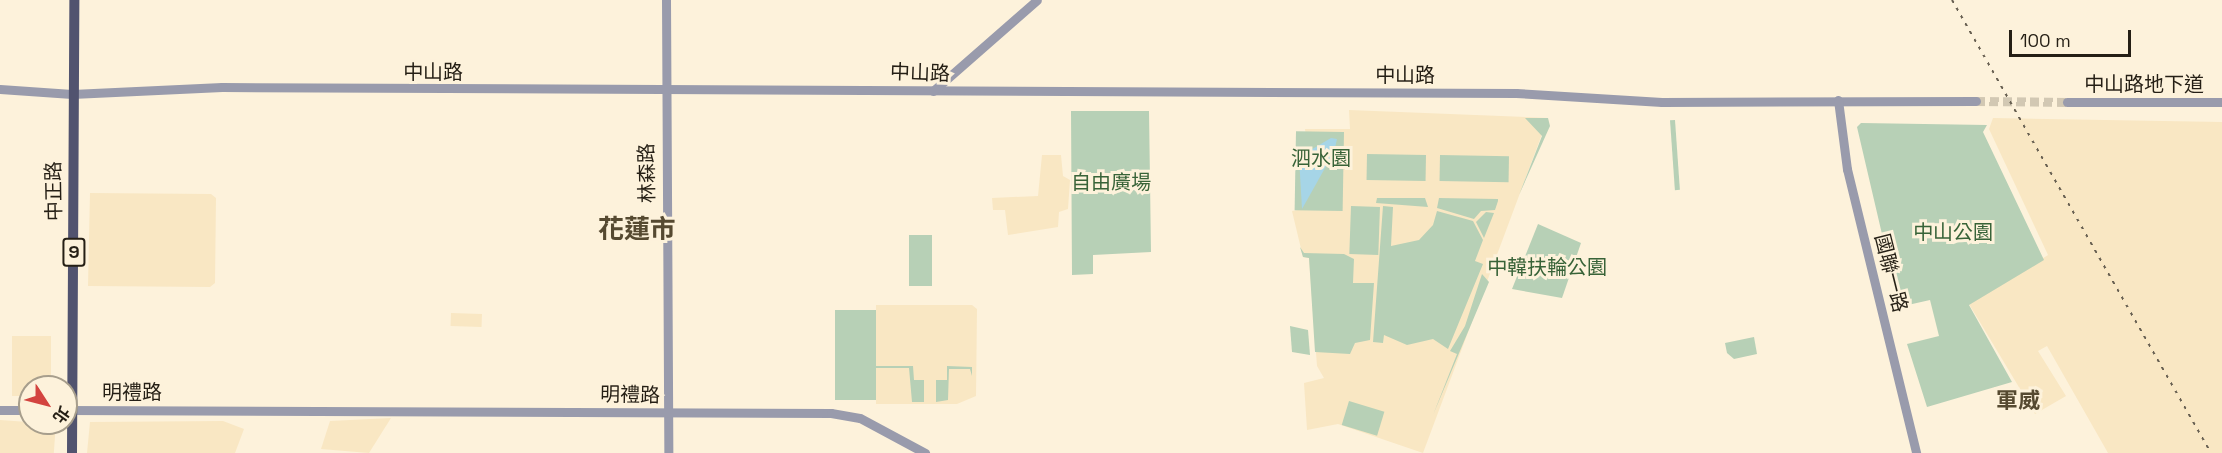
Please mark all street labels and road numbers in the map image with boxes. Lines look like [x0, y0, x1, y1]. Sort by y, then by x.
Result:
street label: 中山路 [403, 60, 463, 84]
street label: 中山路 [890, 60, 950, 86]
street label: 中山路 [1375, 63, 1435, 87]
street label: 中山路地下道 [2084, 72, 2204, 96]
street label: 林森路 [634, 143, 660, 203]
street label: 中正路 [41, 161, 67, 221]
street label: 國聯一路 [1870, 231, 1912, 315]
road number: 9 [62, 237, 86, 267]
street label: 明禮路 [102, 380, 162, 404]
street label: 明禮路 [600, 382, 660, 408]

